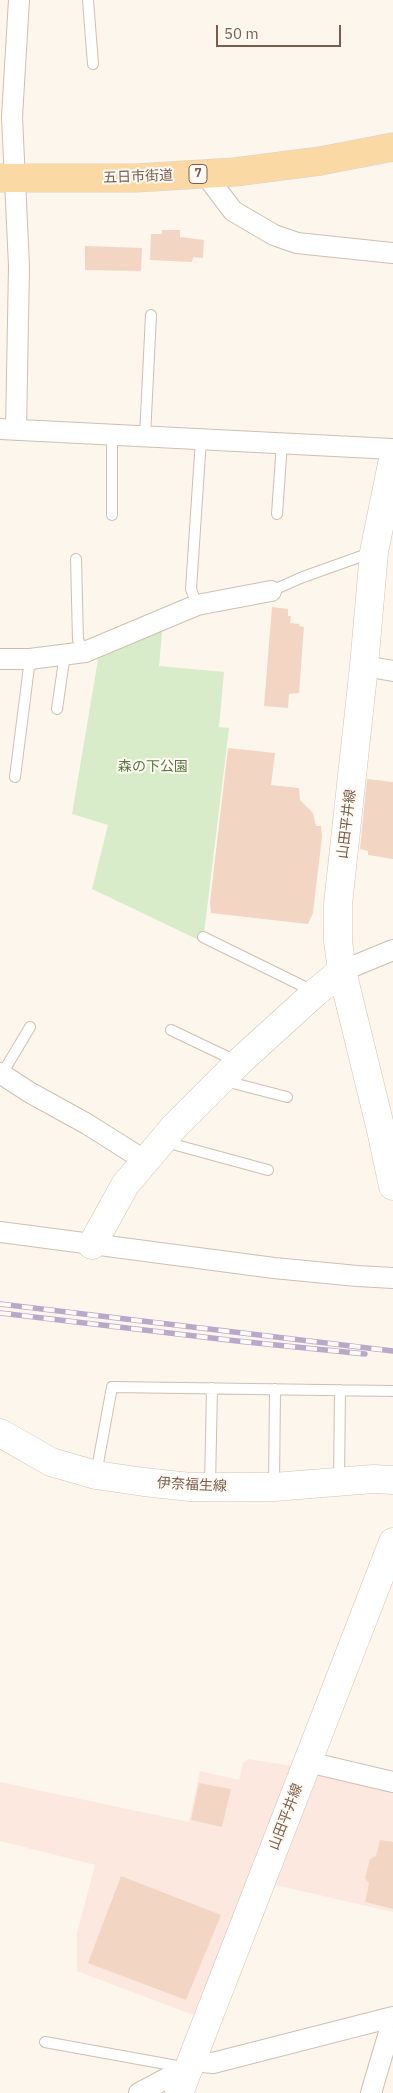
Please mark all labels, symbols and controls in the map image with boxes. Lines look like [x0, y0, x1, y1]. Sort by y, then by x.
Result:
scale bar [218, 15, 343, 47]
text: 50 m [224, 24, 259, 43]
road number: 7 [189, 164, 207, 183]
street label: 五日市街道 [103, 167, 173, 187]
park label: 森の下公園 [118, 759, 188, 775]
street label: 山田平井線 [334, 788, 360, 860]
street label: 伊奈福生線 [157, 1475, 227, 1495]
street label: 山田平井線 [266, 1781, 306, 1853]

